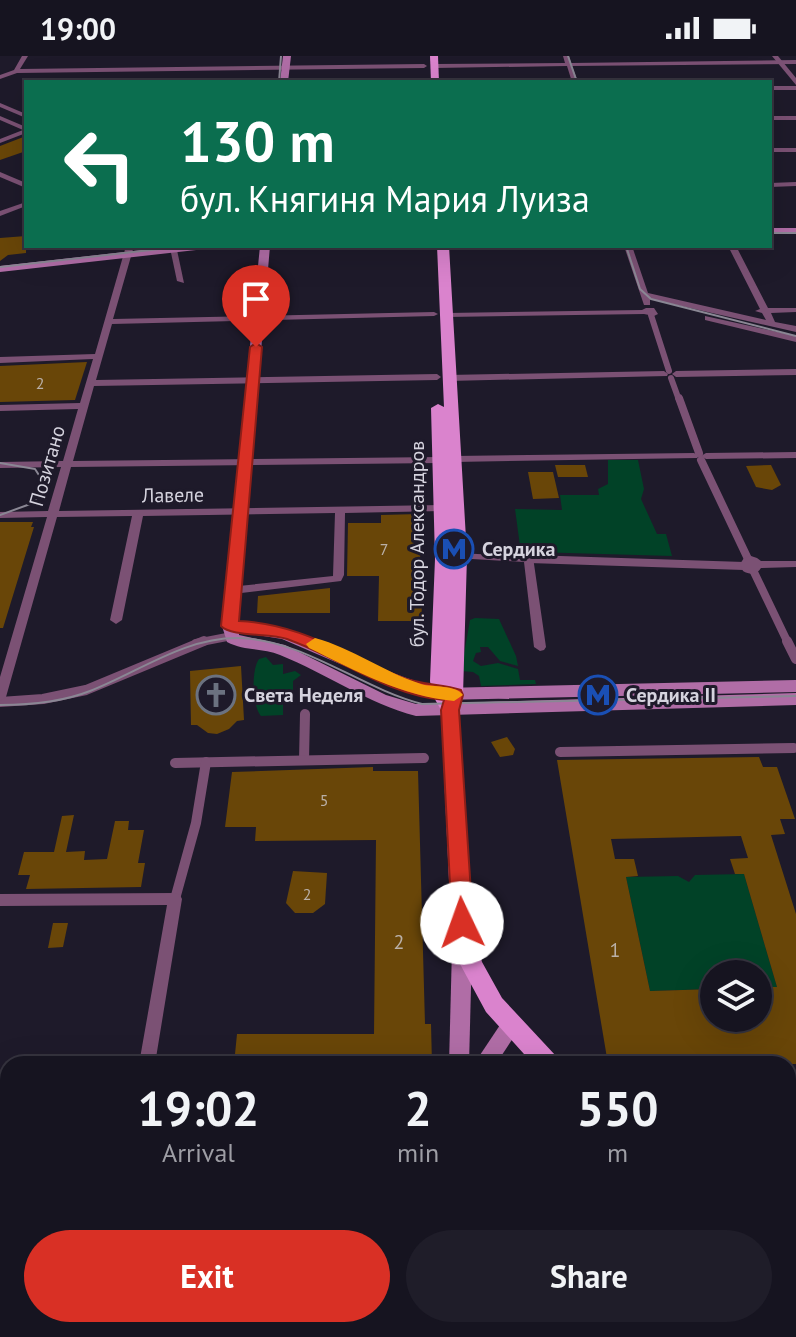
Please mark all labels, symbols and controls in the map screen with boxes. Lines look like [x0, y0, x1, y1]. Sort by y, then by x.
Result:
text: 19:00 [40, 9, 116, 48]
text: 130 m [180, 105, 335, 177]
icon: left [48, 112, 152, 216]
text: бул. Княгиня Мария Луиза [180, 175, 590, 222]
pin [222, 265, 290, 347]
icon: arrive [234, 277, 278, 321]
house number: 2 [36, 373, 44, 393]
street label: Позитано [23, 423, 71, 509]
street label: бул. Тодор Александров [404, 441, 430, 647]
street label: Лавеле [141, 481, 204, 509]
metro station icon: Сердика [433, 528, 475, 570]
place label: Сердика [482, 536, 555, 562]
house number: 7 [380, 539, 388, 559]
church icon: Света Неделя [195, 674, 237, 716]
metro station icon: Сердика II [577, 674, 619, 716]
place label: Света Неделя [244, 682, 363, 708]
place label: Сердика II [626, 682, 716, 708]
house number: 5 [320, 790, 328, 810]
position arrow [420, 881, 504, 965]
house number: 2 [303, 884, 311, 904]
house number: 2 [394, 929, 404, 955]
house number: 1 [610, 937, 620, 963]
map controls [700, 960, 772, 1032]
button: layers [700, 960, 772, 1032]
text: 19:02 [138, 1077, 259, 1139]
text: 2 [404, 1077, 432, 1139]
text: 550 [577, 1077, 658, 1139]
text: Arrival [162, 1136, 235, 1169]
text: min [397, 1136, 439, 1169]
text: m [607, 1136, 628, 1169]
button: Exit [24, 1230, 390, 1322]
button: Share [406, 1230, 772, 1322]

